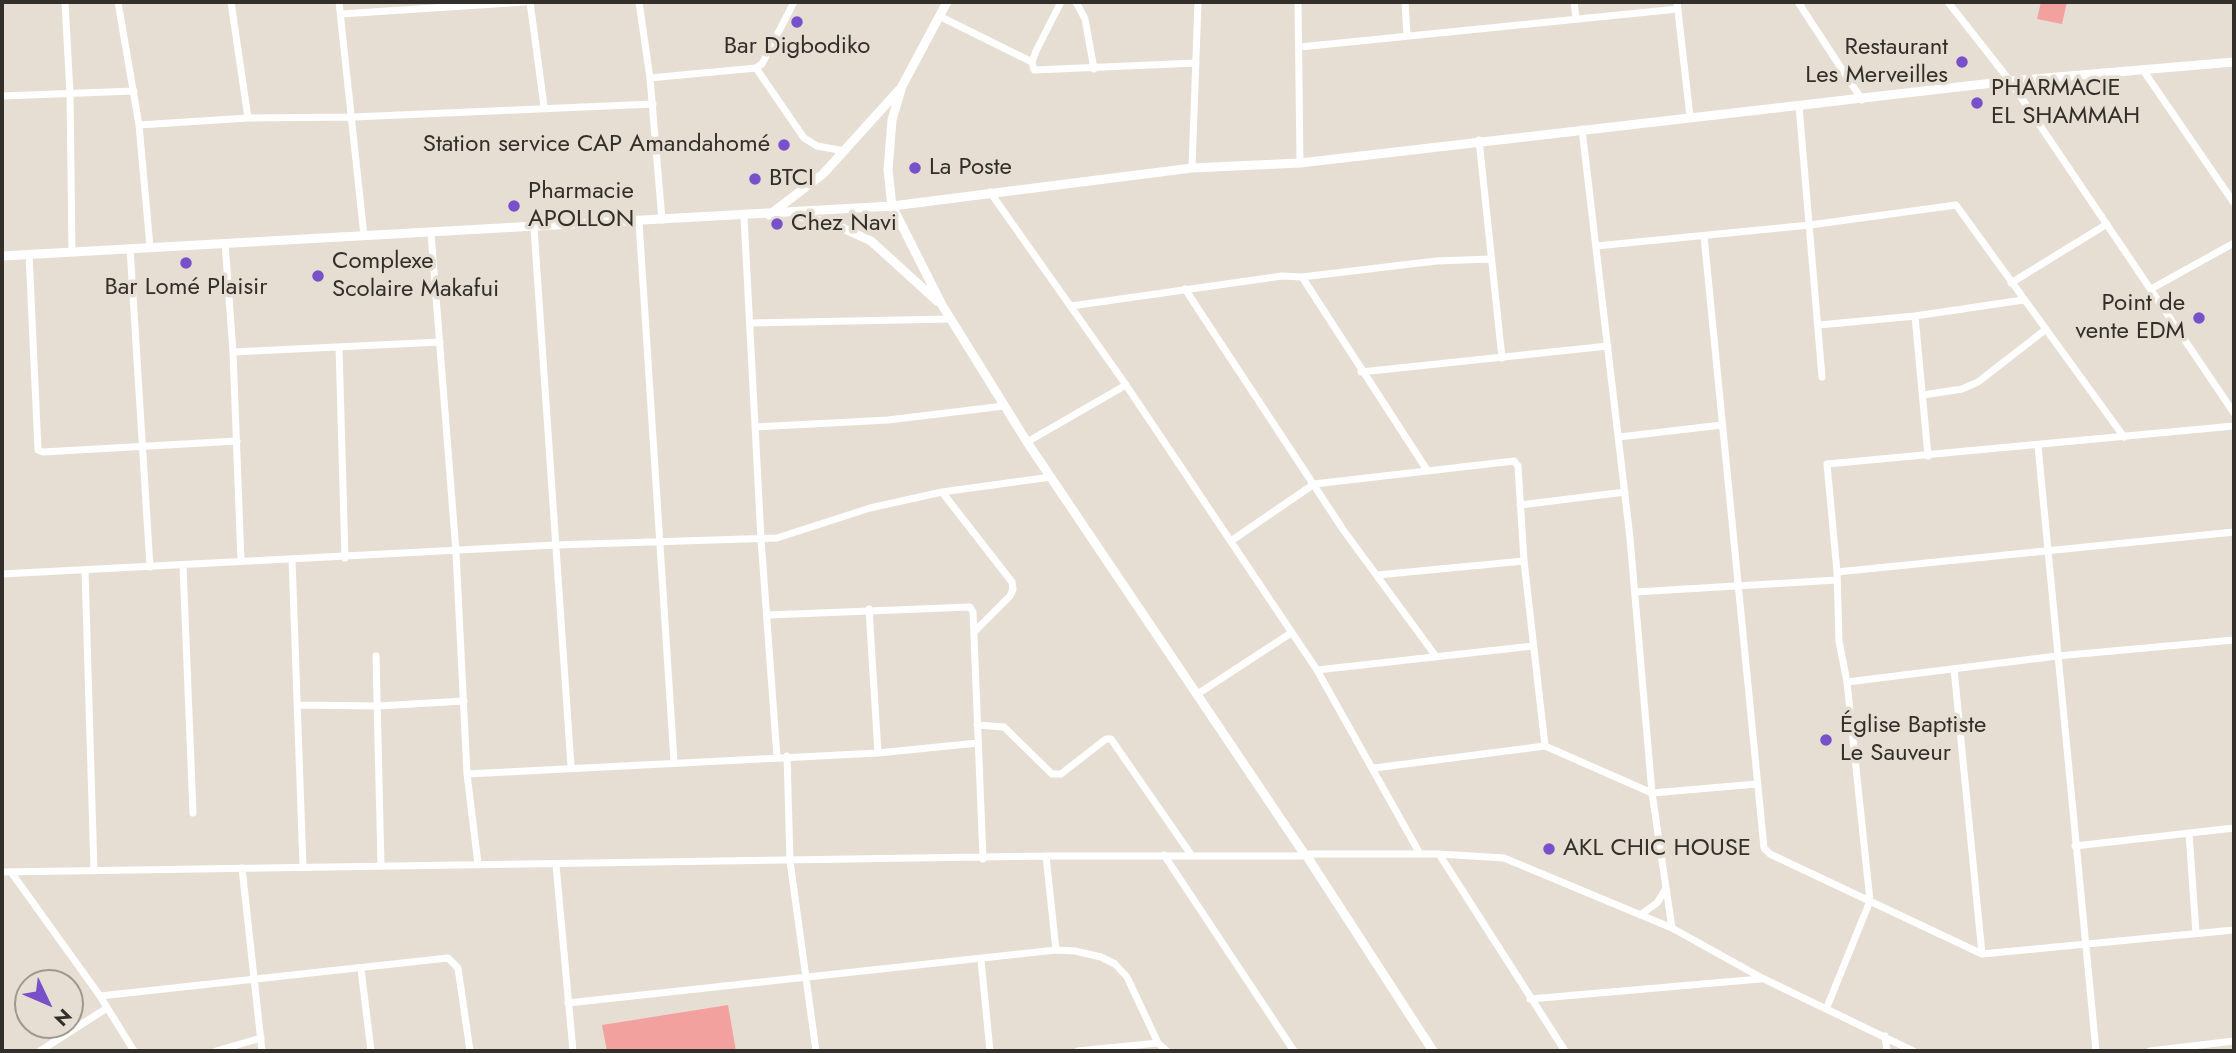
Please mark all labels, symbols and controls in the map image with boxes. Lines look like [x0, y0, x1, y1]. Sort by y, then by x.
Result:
marker: Bar Digbodiko [789, 14, 805, 30]
place label: Bar Digbodiko [724, 33, 870, 61]
place label: Restaurant Les Merveilles [1805, 34, 1948, 90]
marker: Restaurant Les Merveilles [1954, 54, 1970, 70]
place label: PHARMACIE EL SHAMMAH [1991, 75, 2140, 131]
marker: PHARMACIE EL SHAMMAH [1969, 95, 1985, 111]
place label: Station service CAP Amandahomé [423, 131, 770, 159]
marker: Station service CAP Amandahomé [776, 137, 792, 153]
place label: La Poste [929, 154, 1012, 182]
marker: La Poste [907, 160, 923, 176]
place label: BTCI [769, 165, 814, 193]
marker: BTCI [747, 171, 763, 187]
place label: Pharmacie APOLLON [528, 178, 634, 234]
marker: Pharmacie APOLLON [506, 198, 522, 214]
place label: Chez Navi [791, 210, 897, 238]
marker: Chez Navi [769, 216, 785, 232]
place label: Complexe Scolaire Makafui [332, 248, 499, 304]
marker: Bar Lomé Plaisir [178, 255, 194, 271]
marker: Complexe Scolaire Makafui [310, 268, 326, 284]
place label: Bar Lomé Plaisir [104, 274, 268, 302]
place label: Point de vente EDM [2076, 290, 2185, 346]
marker: Point de vente EDM [2191, 310, 2207, 326]
place label: Église Baptiste Le Sauveur [1840, 712, 1986, 768]
marker: Église Baptiste Le Sauveur [1818, 732, 1834, 748]
place label: AKL CHIC HOUSE [1563, 835, 1751, 863]
marker: AKL CHIC HOUSE [1541, 841, 1557, 857]
north arrow [14, 969, 84, 1039]
text: N [48, 1003, 78, 1032]

